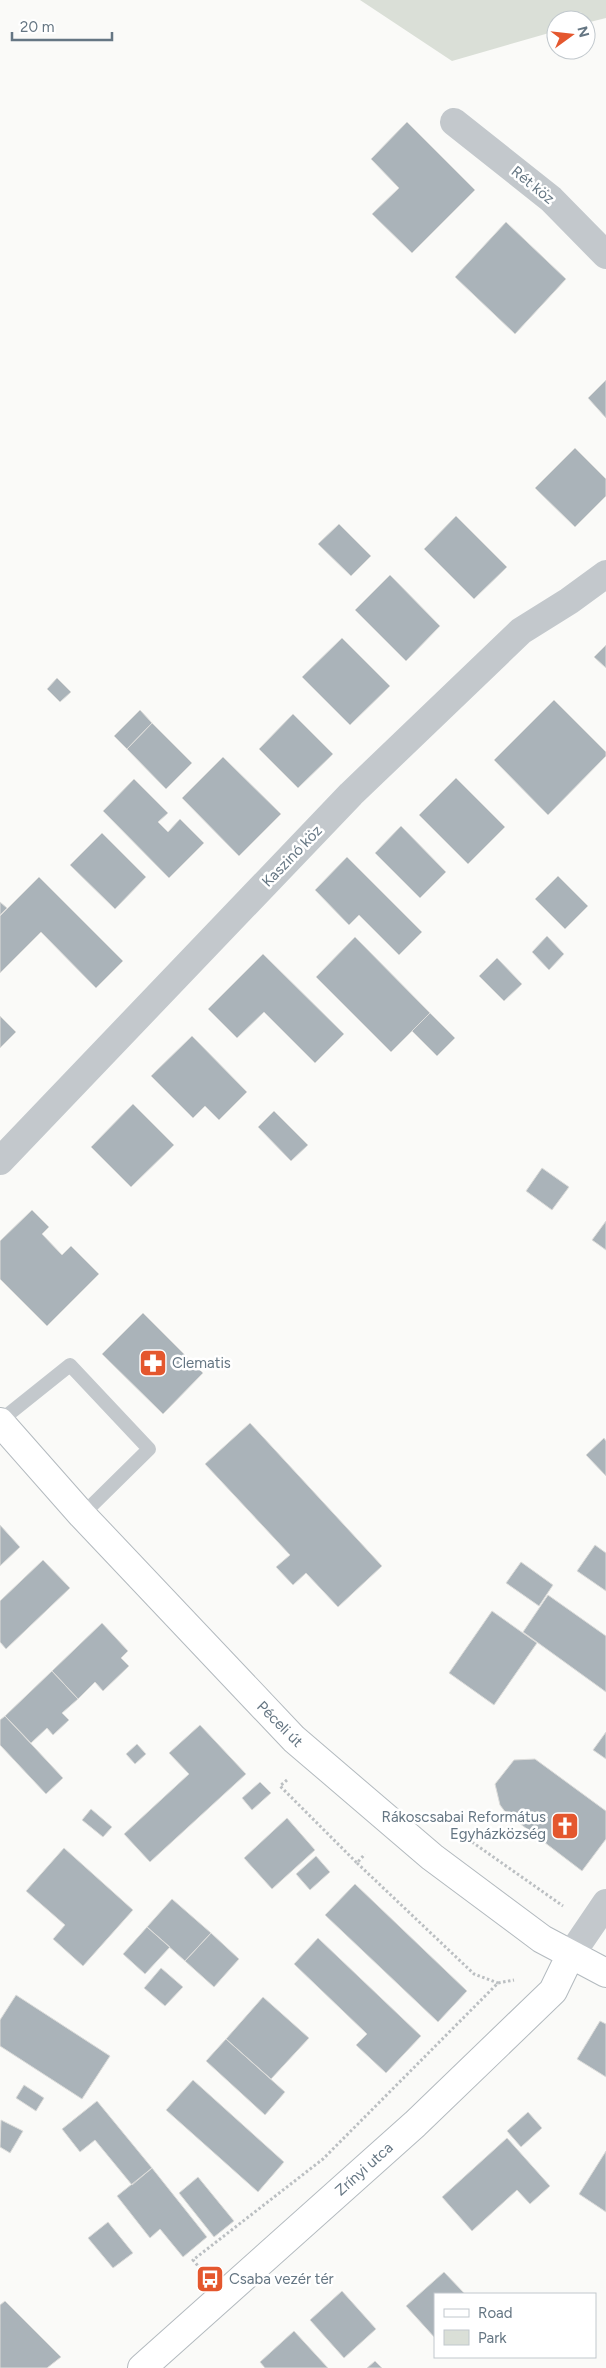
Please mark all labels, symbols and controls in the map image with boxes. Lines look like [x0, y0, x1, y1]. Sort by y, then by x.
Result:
scale bar [12, 10, 112, 42]
north arrow [546, 10, 596, 60]
text: 20 m [20, 18, 54, 36]
text: N [573, 24, 593, 39]
street label: Rét köz [508, 162, 558, 208]
street label: Kaszinó köz [258, 822, 326, 890]
pharmacy icon: Clematis [138, 1348, 168, 1378]
place label: Clematis [172, 1354, 231, 1372]
street label: Péceli út [253, 1697, 307, 1751]
place label: Rákoscsabai Református Egyházközség [382, 1808, 546, 1843]
church icon: Rákoscsabai Református Egyházközség [550, 1811, 580, 1841]
street label: Zrínyi utca [331, 2138, 397, 2200]
bus stop icon: Csaba vezér tér [195, 2264, 225, 2294]
place label: Csaba vezér tér [229, 2270, 334, 2288]
legend [434, 2293, 596, 2358]
text: Road [478, 2304, 513, 2322]
text: Park [478, 2329, 507, 2347]

